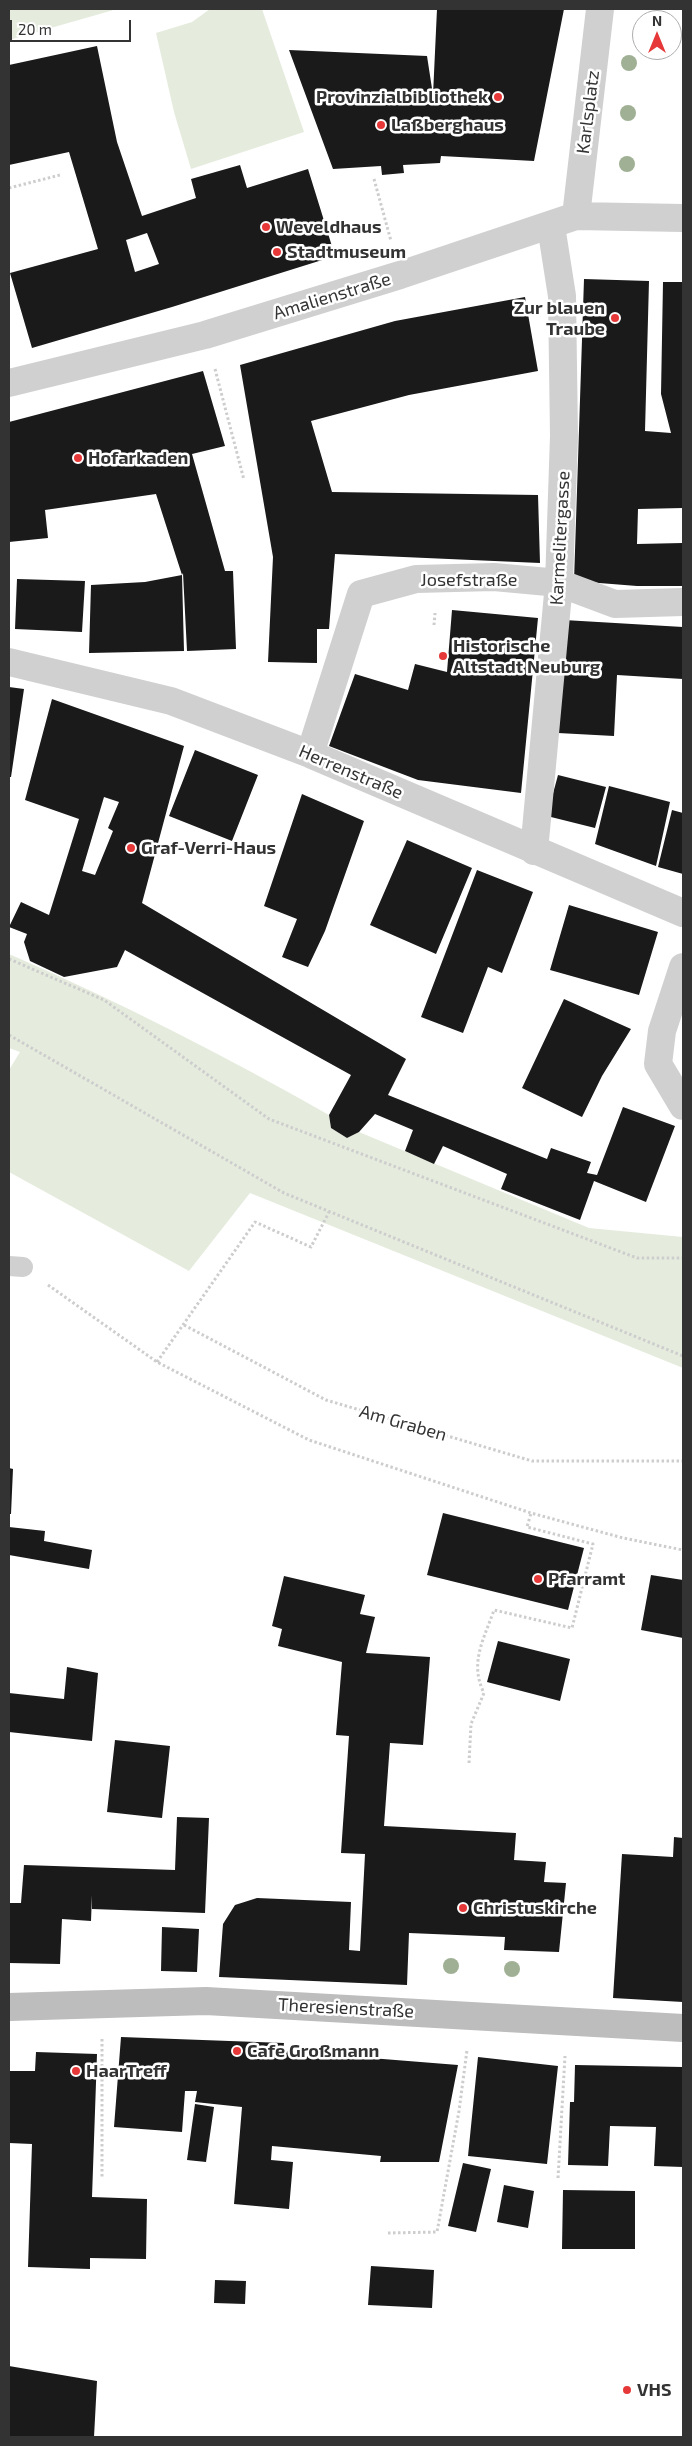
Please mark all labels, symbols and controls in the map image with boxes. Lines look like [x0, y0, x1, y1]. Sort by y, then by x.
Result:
scale bar [12, 10, 134, 42]
north arrow [632, 10, 682, 60]
text: N [652, 12, 662, 29]
text: 20 m [18, 20, 52, 38]
street label: Karlsplatz [572, 69, 604, 155]
place label: Provinzialbibliothek [316, 86, 488, 108]
marker: Provinzialbibliothek [492, 91, 504, 103]
place label: Laßberghaus [391, 114, 504, 136]
marker: Laßberghaus [375, 119, 387, 131]
place label: Weveldhaus [276, 216, 381, 238]
marker: Weveldhaus [260, 221, 272, 233]
place label: Stadtmuseum [287, 241, 406, 263]
marker: Stadtmuseum [271, 246, 283, 258]
street label: Amalienstraße [271, 268, 393, 324]
place label: Zur blauen Traube [514, 297, 605, 340]
marker: Zur blauen Traube [609, 312, 621, 324]
place label: Hofarkaden [88, 447, 188, 469]
marker: Hofarkaden [72, 452, 84, 464]
street label: Karmelitergasse [546, 470, 574, 606]
street label: Josefstraße [421, 569, 517, 591]
place label: Historische Altstadt Neuburg [453, 635, 600, 678]
marker: Historische Altstadt Neuburg [437, 650, 449, 662]
street label: Herrenstraße [296, 740, 406, 804]
place label: Graf-Verri-Haus [141, 837, 276, 859]
marker: Graf-Verri-Haus [125, 842, 137, 854]
street label: Am Graben [357, 1400, 449, 1446]
place label: Pfarramt [548, 1568, 625, 1590]
marker: Pfarramt [532, 1573, 544, 1585]
place label: Christuskirche [473, 1897, 597, 1919]
marker: Christuskirche [457, 1902, 469, 1914]
street label: Theresienstraße [278, 1994, 414, 2022]
place label: Cafe Großmann [247, 2040, 379, 2062]
marker: Cafe Großmann [231, 2045, 243, 2057]
place label: HaarTreff [86, 2060, 167, 2082]
marker: HaarTreff [70, 2065, 82, 2077]
place label: VHS [637, 2379, 672, 2401]
marker: VHS [621, 2384, 633, 2396]

